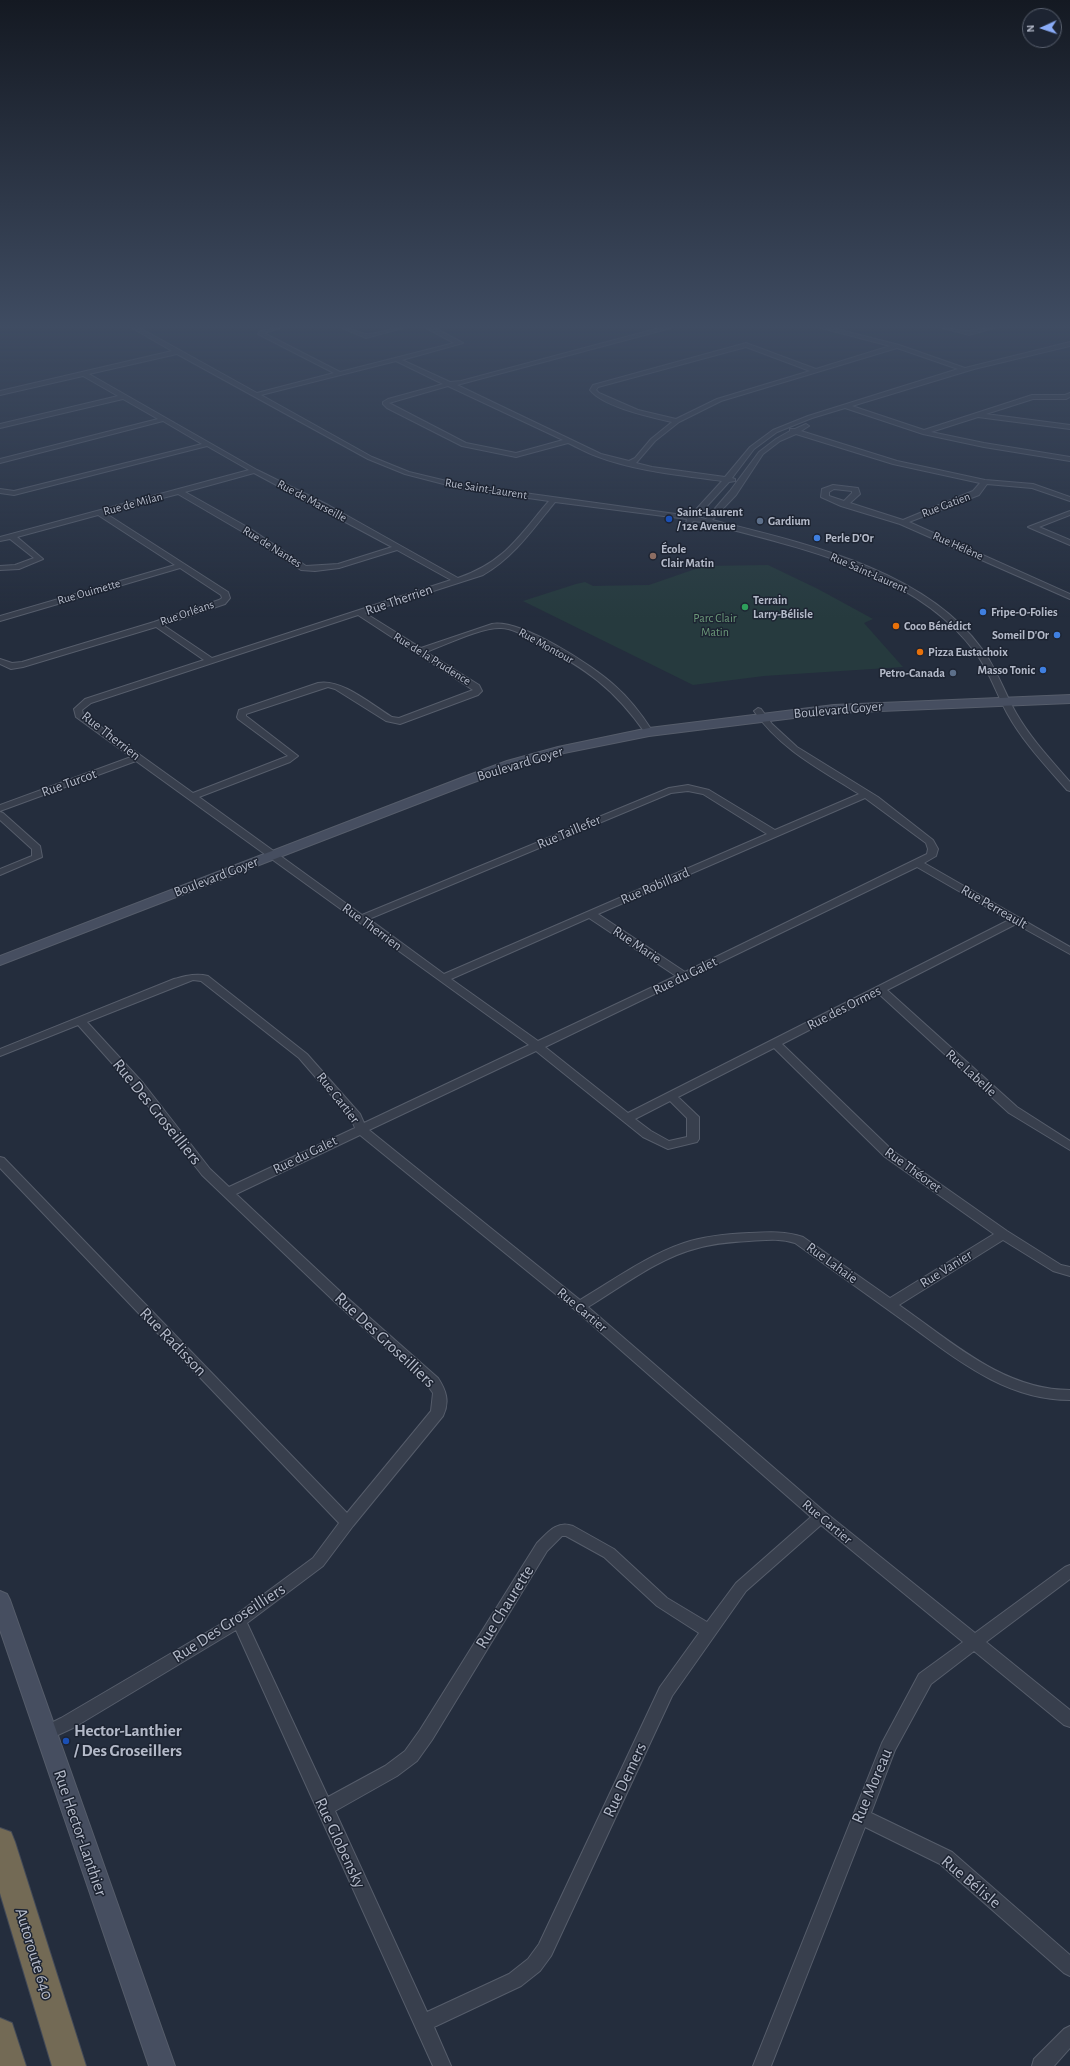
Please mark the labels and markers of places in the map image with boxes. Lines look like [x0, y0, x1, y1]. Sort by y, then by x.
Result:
place label: Saint-Laurent / 12e Avenue [677, 505, 743, 533]
marker: Saint-Laurent / 12e Avenue [664, 514, 674, 524]
place label: Gardium [768, 514, 810, 528]
marker: Gardium [755, 516, 765, 526]
place label: Perle D'Or [825, 531, 874, 545]
marker: Perle D'Or [812, 533, 822, 543]
place label: École Clair Matin [661, 542, 714, 570]
marker: École Clair Matin [648, 551, 658, 561]
place label: Terrain Larry-Bélisle [753, 593, 813, 621]
marker: Terrain Larry-Bélisle [740, 602, 750, 612]
place label: Fripe-O-Folies [991, 605, 1058, 619]
marker: Fripe-O-Folies [978, 607, 988, 617]
place label: Coco Bénédict [904, 619, 971, 633]
marker: Coco Bénédict [891, 621, 901, 631]
place label: Someil D'Or [992, 628, 1049, 642]
marker: Someil D'Or [1052, 630, 1062, 640]
place label: Pizza Eustachoix [928, 645, 1008, 659]
marker: Pizza Eustachoix [915, 647, 925, 657]
place label: Masso Tonic [978, 663, 1035, 677]
marker: Masso Tonic [1038, 665, 1048, 675]
place label: Petro-Canada [879, 666, 945, 680]
marker: Petro-Canada [948, 668, 958, 678]
place label: Hector-Lanthier / Des Groseillers [74, 1721, 182, 1761]
marker: Hector-Lanthier / Des Groseillers [61, 1736, 71, 1746]

